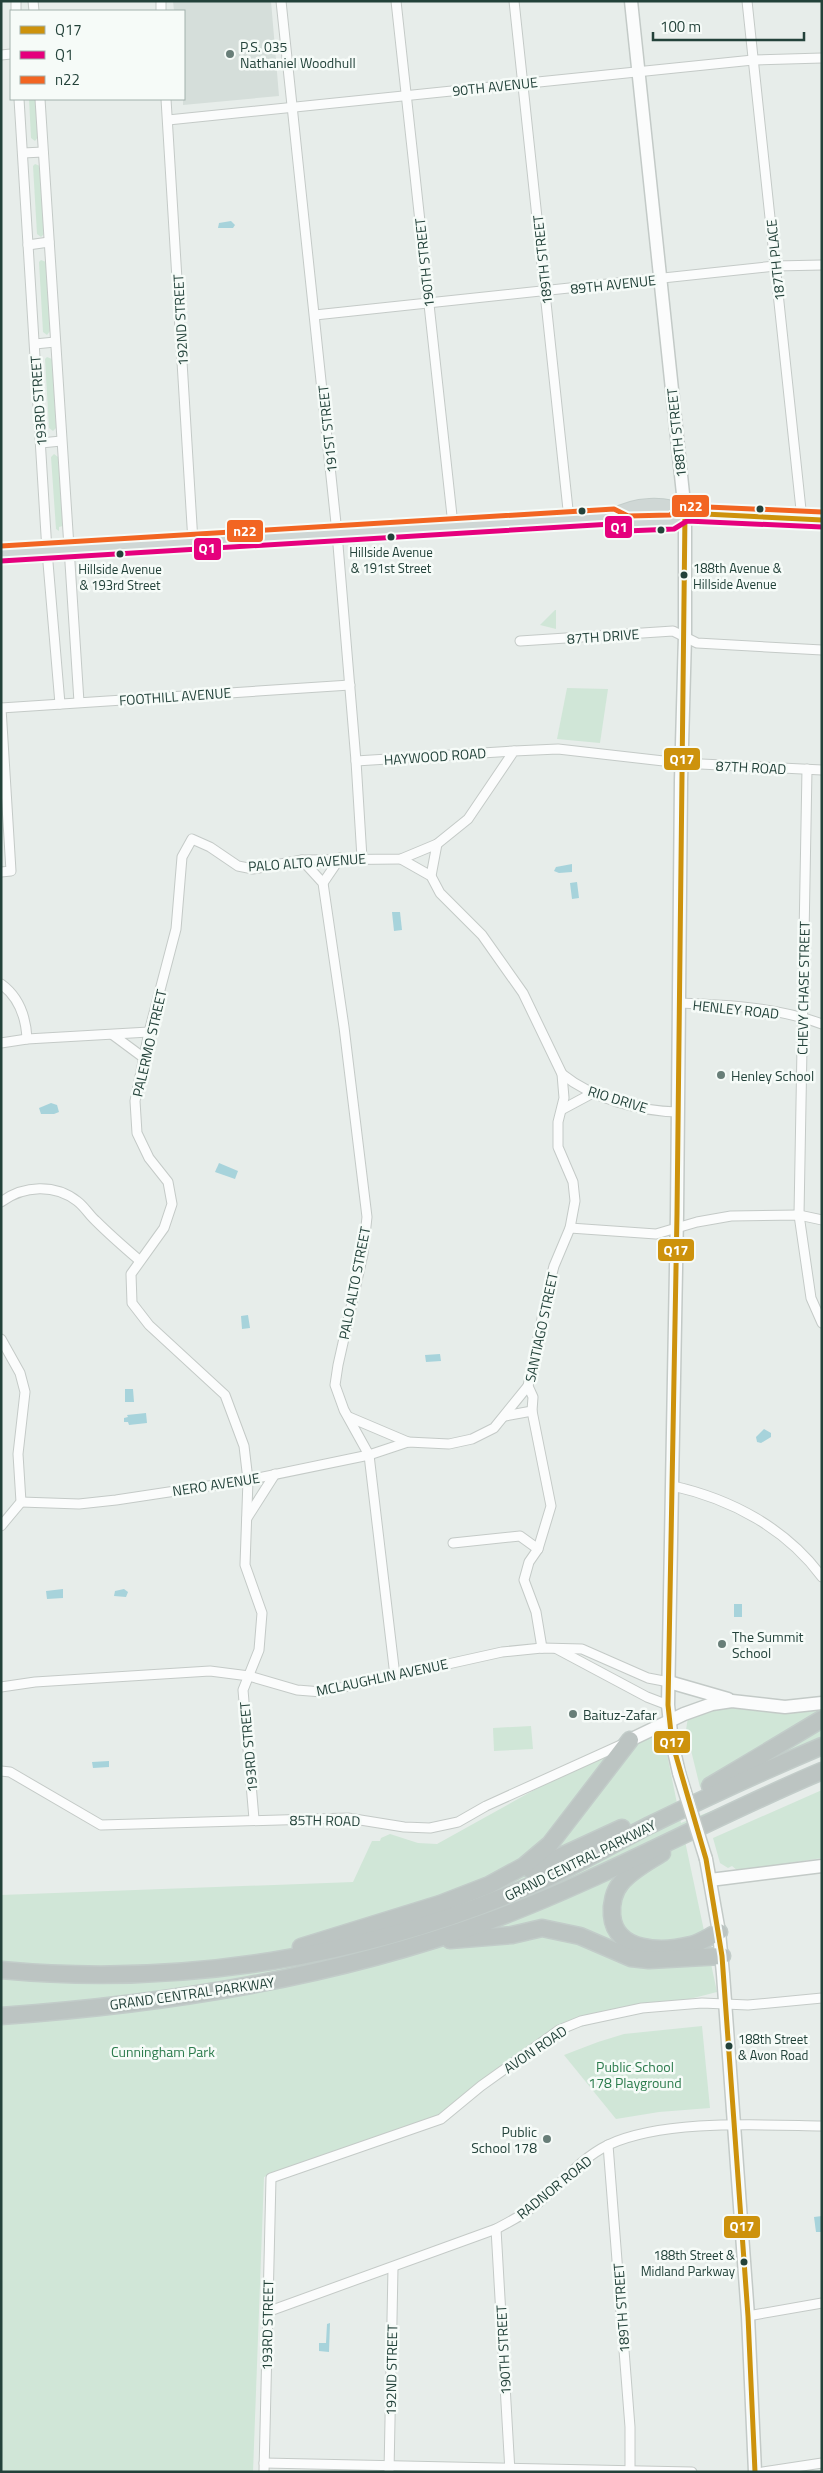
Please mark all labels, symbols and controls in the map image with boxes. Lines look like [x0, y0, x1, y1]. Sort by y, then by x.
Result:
legend [10, 10, 185, 100]
scale bar [653, 10, 804, 42]
text: 100 m [660, 15, 701, 38]
text: Q17 [55, 18, 82, 41]
place label: P.S. 035 Nathaniel Woodhull [240, 36, 356, 73]
text: Q1 [55, 43, 73, 66]
marker: P.S. 035 Nathaniel Woodhull [224, 48, 236, 60]
text: n22 [55, 68, 80, 91]
street label: 90TH AVENUE [451, 71, 539, 101]
street label: 189TH STREET [527, 214, 557, 306]
street label: 190TH STREET [409, 217, 439, 309]
street label: 187TH PLACE [760, 218, 790, 302]
street label: 89TH AVENUE [569, 269, 657, 299]
street label: 192ND STREET [167, 273, 193, 366]
street label: 193RD STREET [24, 354, 52, 447]
street label: 191ST STREET [312, 384, 342, 474]
street label: 188TH STREET [661, 387, 691, 479]
line badge: n22 [671, 494, 710, 518]
text: n22 [679, 495, 703, 516]
unlabelled marker [755, 504, 765, 514]
unlabelled marker [577, 506, 587, 516]
line badge: Q1 [604, 515, 633, 539]
text: Q1 [611, 516, 627, 537]
line badge: n22 [226, 519, 264, 543]
text: n22 [233, 520, 257, 541]
unlabelled marker [656, 525, 666, 535]
marker: Hillside Avenue & 191st Street [386, 532, 396, 542]
line badge: Q1 [193, 537, 222, 561]
text: Q1 [199, 537, 215, 558]
place label: Hillside Avenue & 191st Street [349, 542, 433, 578]
marker: Hillside Avenue & 193rd Street [115, 549, 125, 559]
place label: 188th Avenue & Hillside Avenue [693, 558, 782, 594]
place label: Hillside Avenue & 193rd Street [78, 559, 162, 595]
marker: 188th Avenue & Hillside Avenue [679, 570, 689, 580]
street label: 87TH DRIVE [566, 623, 640, 649]
street label: FOOTHILL AVENUE [118, 682, 232, 710]
street label: HAYWOOD ROAD [383, 742, 487, 770]
line badge: Q17 [663, 747, 701, 771]
text: Q17 [670, 748, 694, 769]
street label: 87TH ROAD [715, 755, 787, 779]
street label: PALO ALTO AVENUE [247, 847, 367, 877]
street label: CHEVY CHASE STREET [791, 920, 815, 1055]
street label: PALERMO STREET [126, 987, 172, 1099]
street label: HENLEY ROAD [692, 994, 780, 1024]
place label: Henley School [731, 1065, 814, 1086]
marker: Henley School [715, 1069, 727, 1081]
street label: RIO DRIVE [586, 1080, 651, 1118]
street label: PALO ALTO STREET [333, 1224, 375, 1341]
line badge: Q17 [657, 1238, 695, 1262]
text: Q17 [664, 1239, 688, 1260]
street label: SANTIAGO STREET [519, 1270, 563, 1384]
street label: NERO AVENUE [171, 1467, 261, 1501]
place label: The Summit School [732, 1626, 804, 1663]
marker: The Summit School [716, 1638, 728, 1650]
street label: MCLAUGHLIN AVENUE [314, 1653, 450, 1701]
street label: 193RD STREET [234, 1700, 262, 1793]
place label: Baituz-Zafar [583, 1704, 657, 1725]
marker: Baituz-Zafar [567, 1708, 579, 1720]
line badge: Q17 [653, 1730, 691, 1754]
text: Q17 [660, 1731, 684, 1752]
street label: 85TH ROAD [289, 1809, 361, 1831]
street label: GRAND CENTRAL PARKWAY [501, 1814, 660, 1906]
street label: GRAND CENTRAL PARKWAY [108, 1971, 276, 2015]
street label: AVON ROAD [499, 2020, 571, 2078]
place label: 188th Street & Avon Road [738, 2029, 808, 2065]
park label: Cunningham Park [111, 2041, 215, 2062]
marker: 188th Street & Avon Road [724, 2041, 734, 2051]
park label: Public School 178 Playground [588, 2056, 682, 2093]
place label: Public School 178 [471, 2121, 537, 2158]
marker: Public School 178 [541, 2133, 553, 2145]
street label: RADNOR ROAD [512, 2150, 596, 2224]
line badge: Q17 [723, 2215, 761, 2239]
text: Q17 [730, 2215, 754, 2236]
place label: 188th Street & Midland Parkway [641, 2245, 735, 2281]
marker: 188th Street & Midland Parkway [739, 2257, 749, 2267]
street label: 189TH STREET [607, 2262, 635, 2354]
street label: 193RD STREET [256, 2279, 278, 2371]
street label: 190TH STREET [490, 2304, 516, 2395]
street label: 192ND STREET [380, 2323, 402, 2416]

